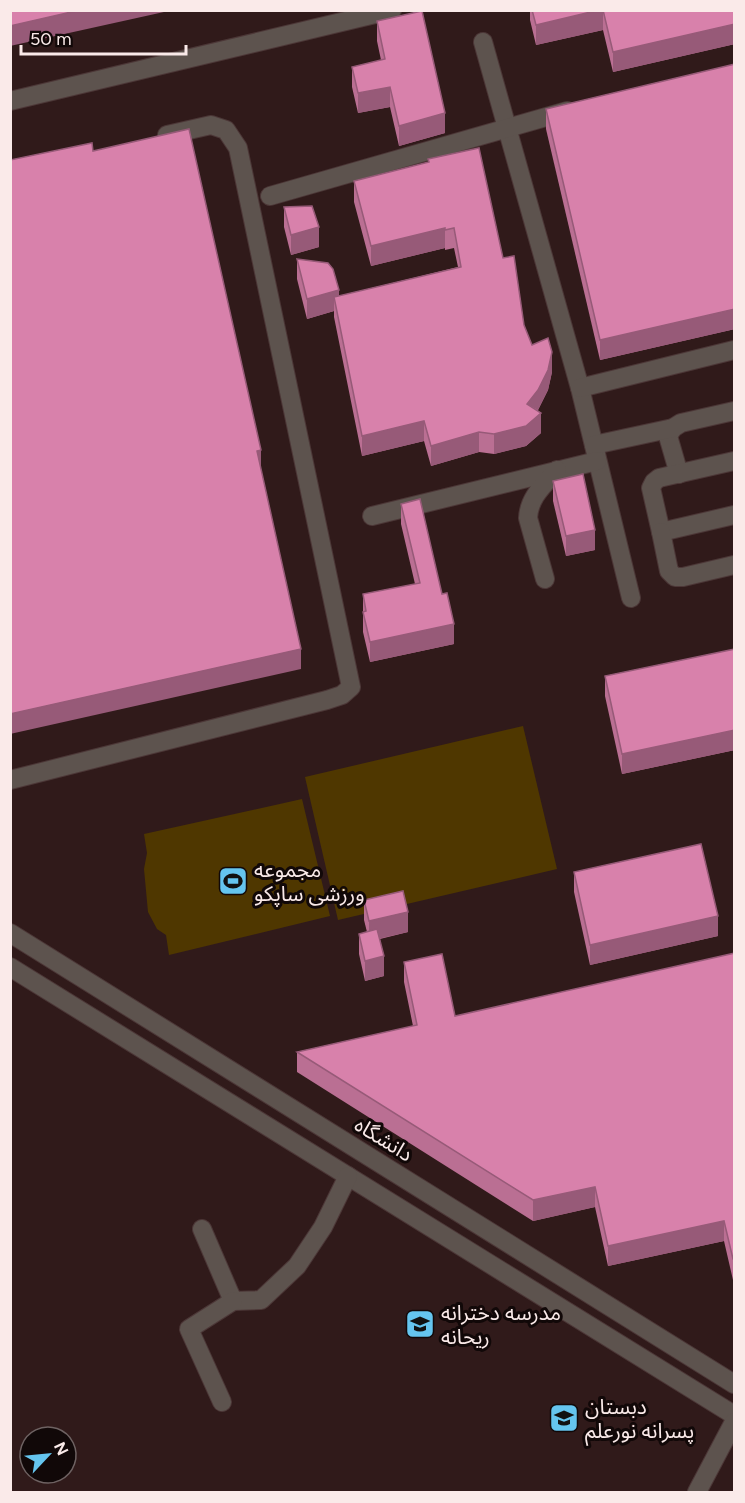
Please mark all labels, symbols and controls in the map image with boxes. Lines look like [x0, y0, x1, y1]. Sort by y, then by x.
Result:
scale bar [21, 18, 186, 56]
text: 50 m [30, 28, 72, 50]
place label: مجموعه ورزشی ساپکو [254, 857, 365, 907]
sports icon: مجموعه ورزشی ساپکو [217, 865, 249, 897]
street label: دانشگاه [350, 1111, 418, 1167]
place label: مدرسه دخترانه ریحانه [441, 1300, 561, 1349]
school or university icon: مدرسه دخترانه ریحانه [404, 1308, 436, 1340]
place label: دبستان پسرانه نورعلم [585, 1394, 694, 1446]
school or university icon: دبستان پسرانه نورعلم [548, 1402, 580, 1434]
north arrow [18, 1425, 78, 1485]
text: N [50, 1439, 72, 1458]

